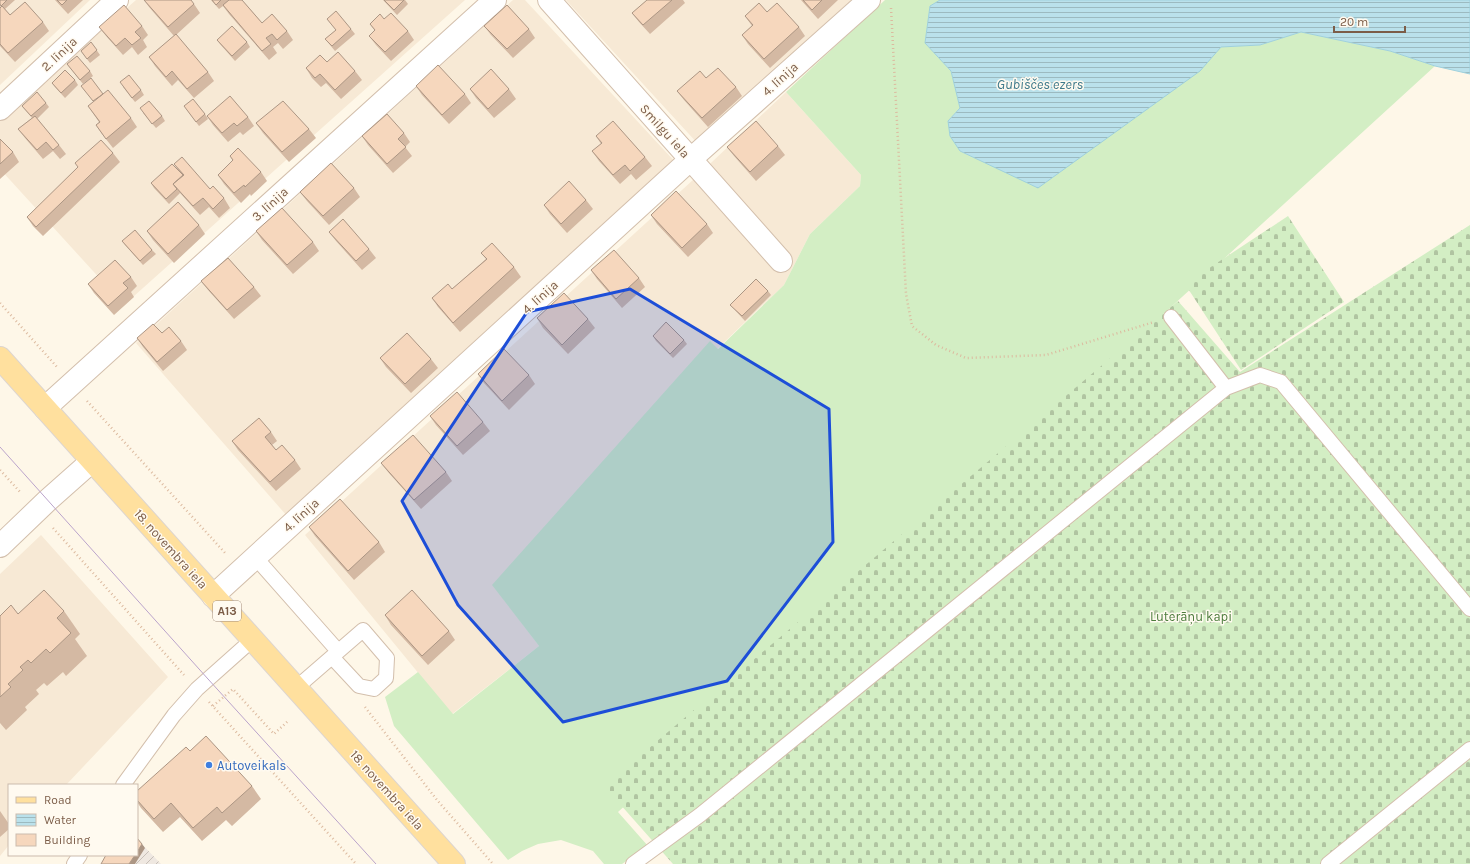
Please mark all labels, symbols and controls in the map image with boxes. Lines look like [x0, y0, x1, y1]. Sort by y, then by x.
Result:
scale bar [1334, 8, 1405, 34]
text: 20 m [1340, 15, 1368, 29]
street label: 2. līnija [38, 34, 80, 74]
street label: 4. līnija [759, 59, 801, 99]
water label: Gubiščes ezers [997, 76, 1084, 93]
street label: Smilgu iela [637, 101, 693, 161]
street label: 3. līnija [249, 184, 291, 224]
street label: 4. līnija [519, 277, 561, 317]
street label: 4. līnija [280, 495, 322, 535]
street label: 18. novembra iela [131, 506, 211, 592]
road number: A13 [213, 601, 241, 621]
park label: Luterāņu kapi [1150, 609, 1232, 625]
street label: 18. novembra iela [347, 747, 427, 833]
place label: Autoveikals [217, 758, 287, 773]
marker: Autoveikals [204, 760, 214, 770]
legend [8, 784, 138, 856]
text: Road [44, 793, 72, 807]
text: Water [44, 813, 77, 827]
text: Building [44, 833, 91, 847]

